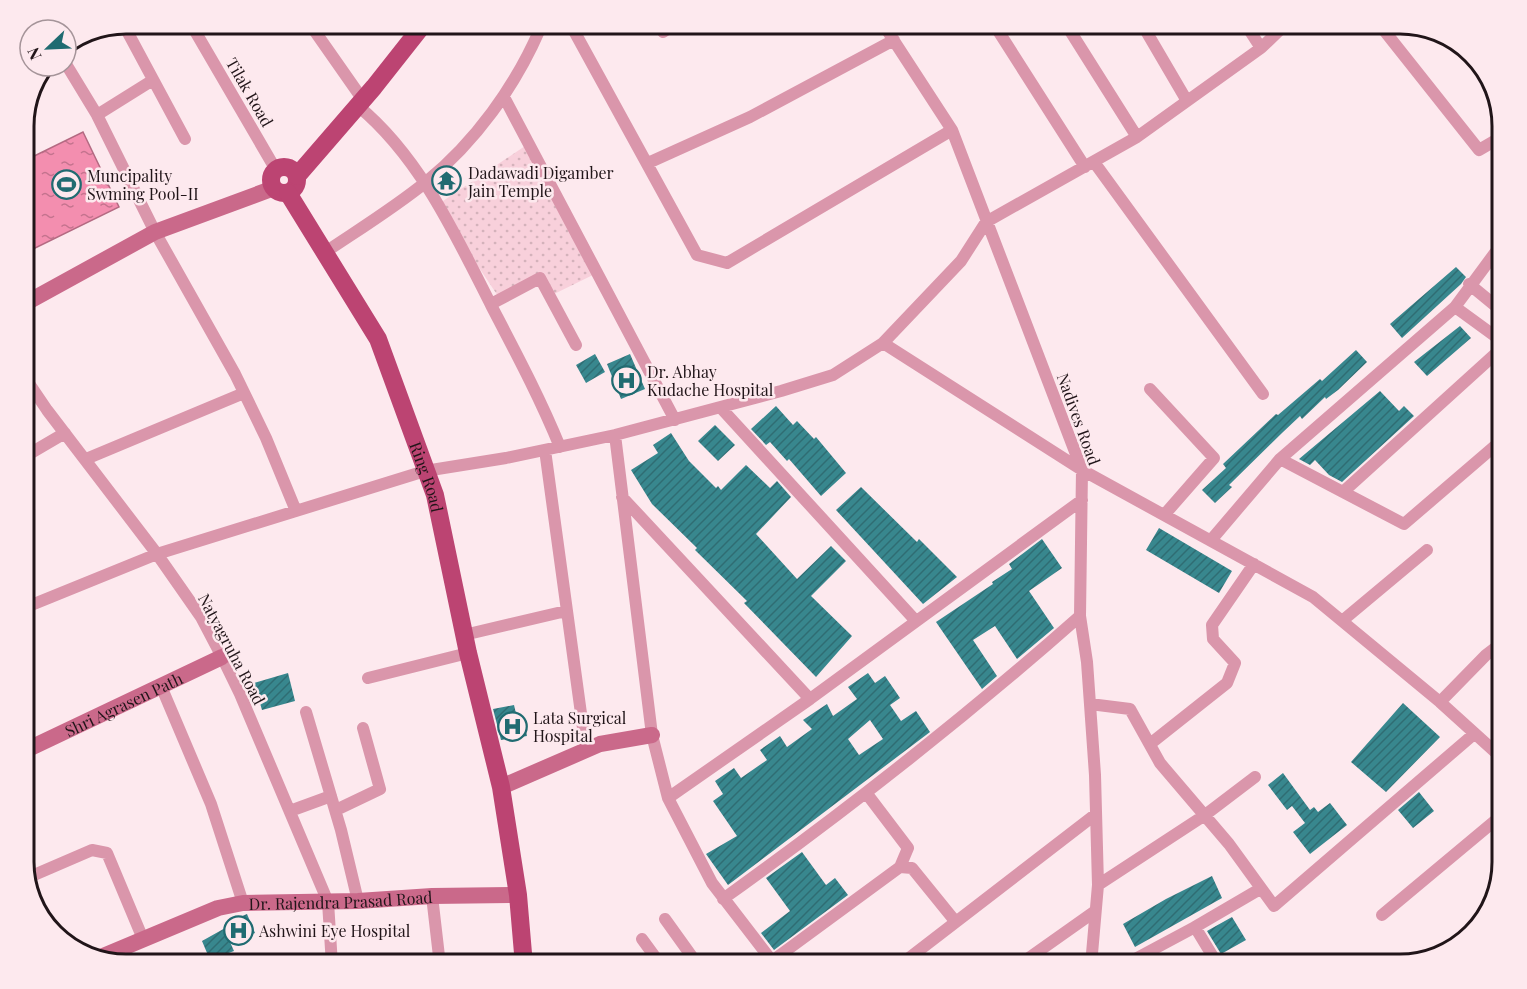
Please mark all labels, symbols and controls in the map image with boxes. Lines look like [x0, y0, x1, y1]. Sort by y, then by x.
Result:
north arrow [18, 18, 78, 78]
text: N [22, 44, 46, 63]
street label: Tilak Road [222, 54, 278, 130]
place label: Dadawadi Digamber Jain Temple [467, 162, 614, 201]
place label: Muncipality Swming Pool-II [87, 165, 199, 204]
temple icon: Dadawadi Digamber Jain Temple [431, 165, 463, 197]
sports icon: Muncipality Swming Pool-II [50, 168, 82, 200]
place label: Dr. Abhay Kudache Hospital [647, 361, 774, 400]
hospital icon: Dr. Abhay Kudache Hospital [610, 364, 642, 396]
street label: Nadives Road [1053, 370, 1105, 468]
street label: Ring Road [406, 439, 449, 514]
street label: Natyagruha Road [194, 590, 270, 708]
street label: Shri Agrasen Path [61, 667, 186, 741]
place label: Lata Surgical Hospital [533, 707, 627, 746]
hospital icon: Lata Surgical Hospital [496, 710, 528, 742]
street label: Dr. Rajendra Prasad Road [249, 885, 433, 913]
hospital icon: Ashwini Eye Hospital [222, 914, 254, 946]
place label: Ashwini Eye Hospital [258, 920, 411, 941]

